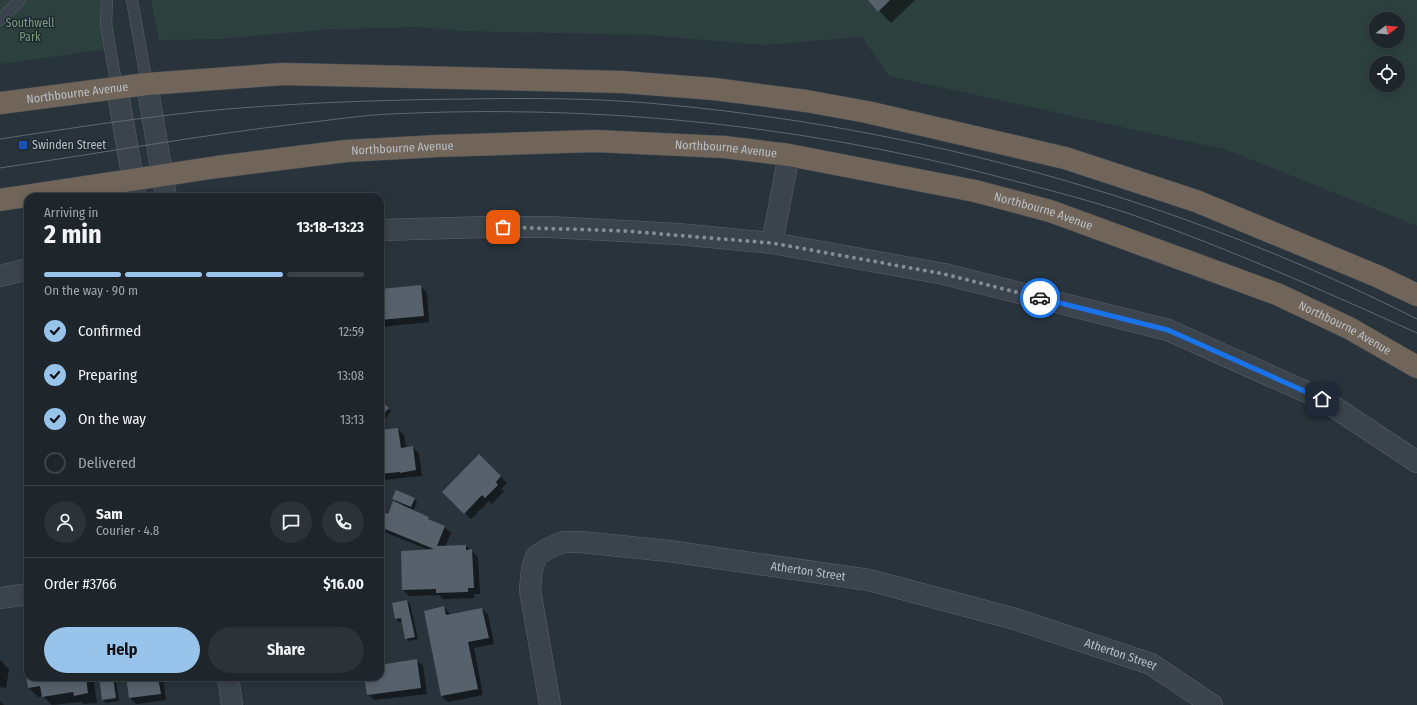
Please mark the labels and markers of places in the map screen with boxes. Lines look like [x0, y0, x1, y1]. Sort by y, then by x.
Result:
place label: Swinden Street [32, 138, 106, 152]
marker: Swinden Street [17, 139, 29, 151]
pin [486, 210, 520, 244]
pin [1305, 382, 1339, 416]

